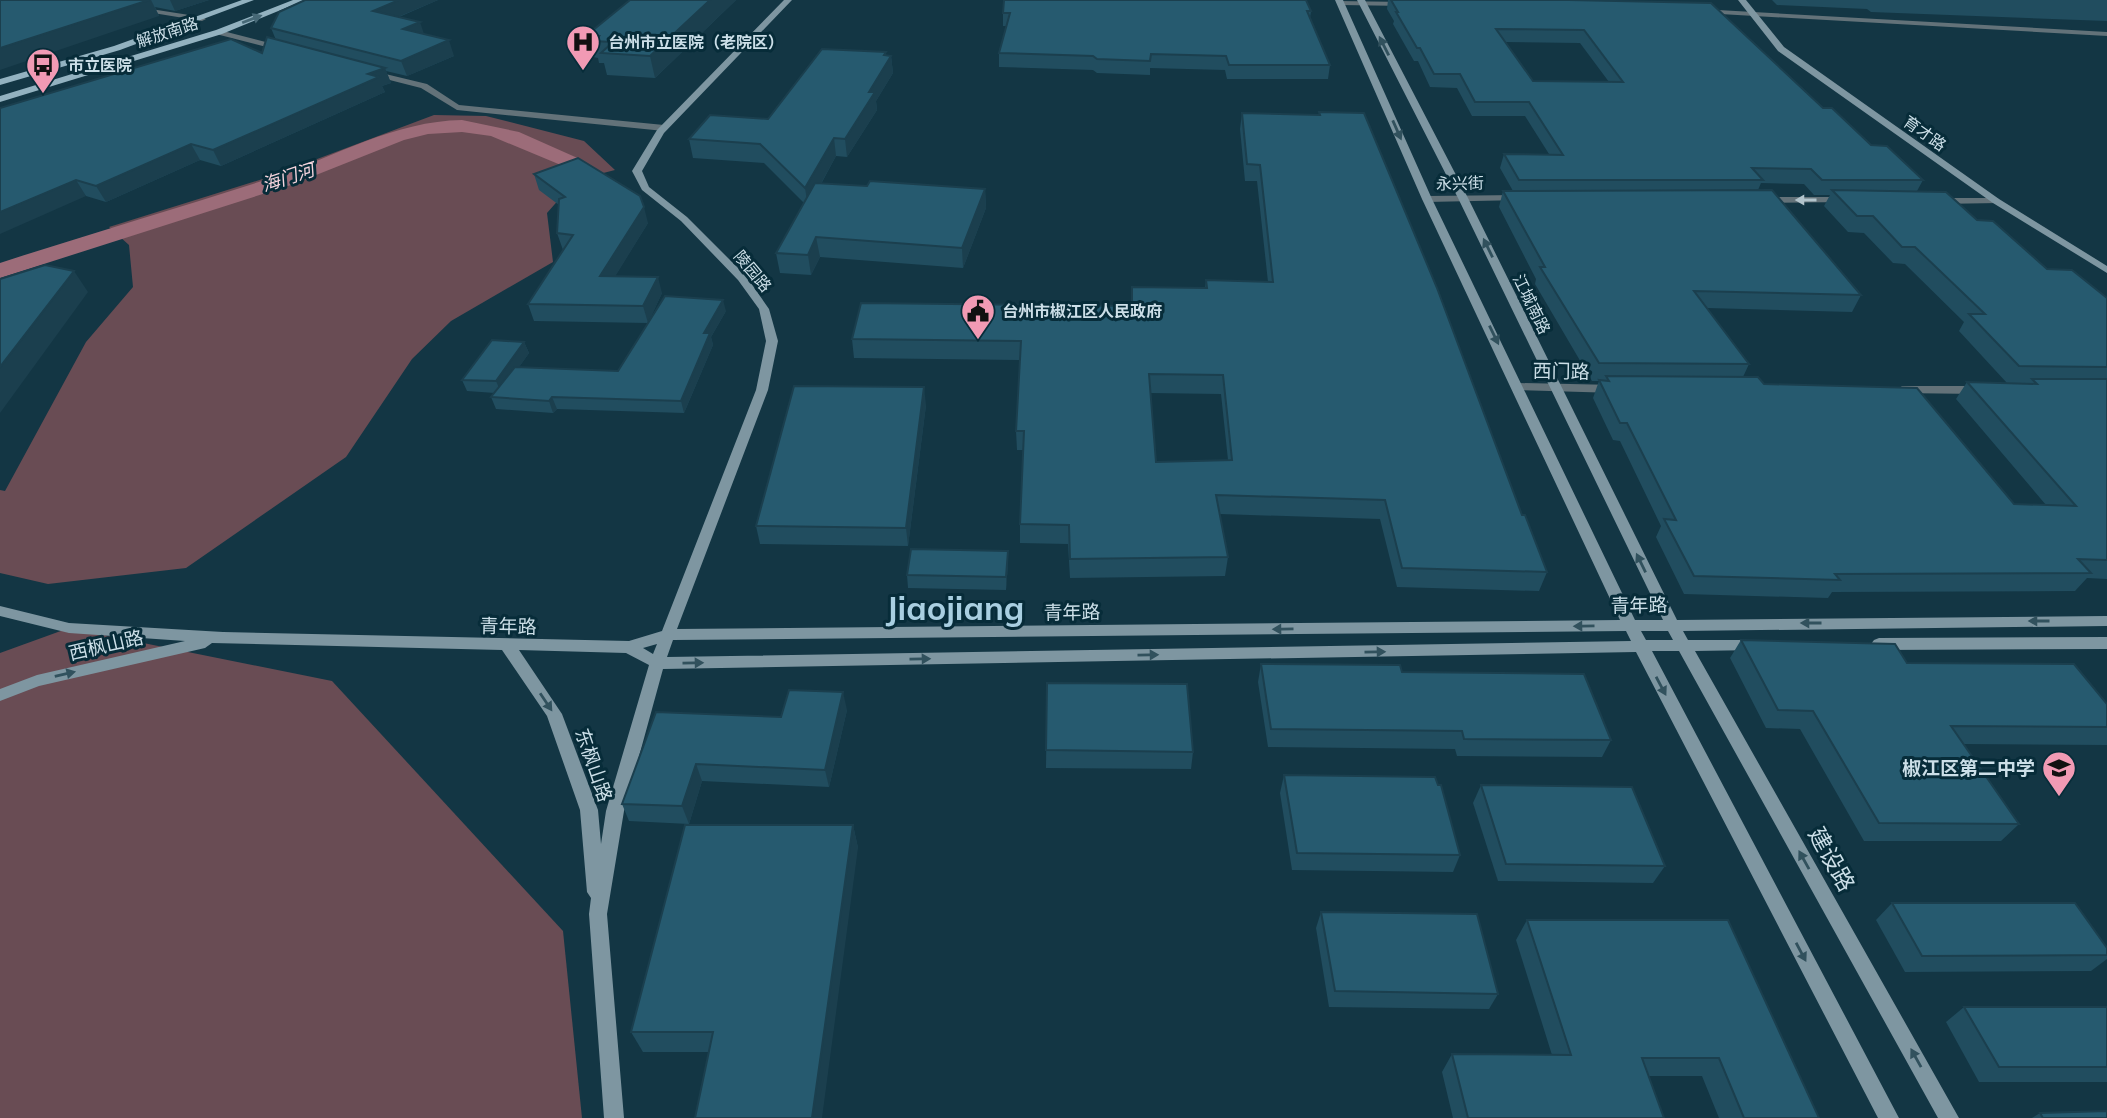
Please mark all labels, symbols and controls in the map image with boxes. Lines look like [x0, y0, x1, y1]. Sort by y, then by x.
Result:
street label: 解放南路 [133, 13, 201, 51]
one-way arrow [241, 13, 262, 24]
hospital icon: 台州市立医院（老院区） [564, 23, 602, 72]
place label: 台州市立医院（老院区） [608, 32, 784, 52]
one-way arrow [1379, 36, 1390, 56]
bus stop icon: 市立医院 [24, 46, 62, 95]
place label: 市立医院 [68, 55, 132, 75]
street label: 育才路 [1900, 111, 1950, 155]
one-way arrow [1392, 119, 1403, 140]
water label: 海门河 [259, 157, 320, 196]
street label: 永兴街 [1436, 173, 1484, 193]
one-way arrow [1794, 194, 1816, 206]
one-way arrow [1482, 238, 1493, 258]
street label: 陵园路 [730, 246, 776, 296]
street label: 江城南路 [1509, 271, 1555, 337]
public building icon: 台州市椒江区人民政府 [959, 292, 997, 341]
place label: 台州市椒江区人民政府 [1002, 301, 1162, 321]
one-way arrow [1488, 325, 1499, 345]
street label: 西门路 [1532, 359, 1590, 383]
one-way arrow [1636, 553, 1647, 573]
district label: Jiaojiang [886, 587, 1024, 628]
street label: 青年路 [1610, 593, 1668, 617]
street label: 青年路 [1043, 600, 1101, 624]
street label: 青年路 [479, 614, 537, 638]
one-way arrow [2028, 615, 2050, 627]
one-way arrow [1800, 617, 1822, 629]
one-way arrow [1573, 620, 1595, 632]
one-way arrow [1272, 623, 1294, 635]
street label: 西枫山路 [66, 625, 146, 665]
one-way arrow [1365, 646, 1387, 658]
one-way arrow [1137, 650, 1159, 661]
one-way arrow [910, 653, 932, 665]
one-way arrow [682, 657, 704, 668]
one-way arrow [54, 668, 76, 679]
one-way arrow [1655, 676, 1667, 696]
one-way arrow [539, 693, 553, 711]
street label: 东枫山路 [570, 725, 618, 805]
school or university icon: 椒江区第二中学 [2040, 749, 2078, 798]
place label: 椒江区第二中学 [1902, 756, 2035, 780]
street label: 建设路 [1803, 822, 1861, 896]
one-way arrow [1798, 850, 1810, 870]
one-way arrow [1796, 942, 1807, 962]
one-way arrow [1910, 1049, 1922, 1068]

